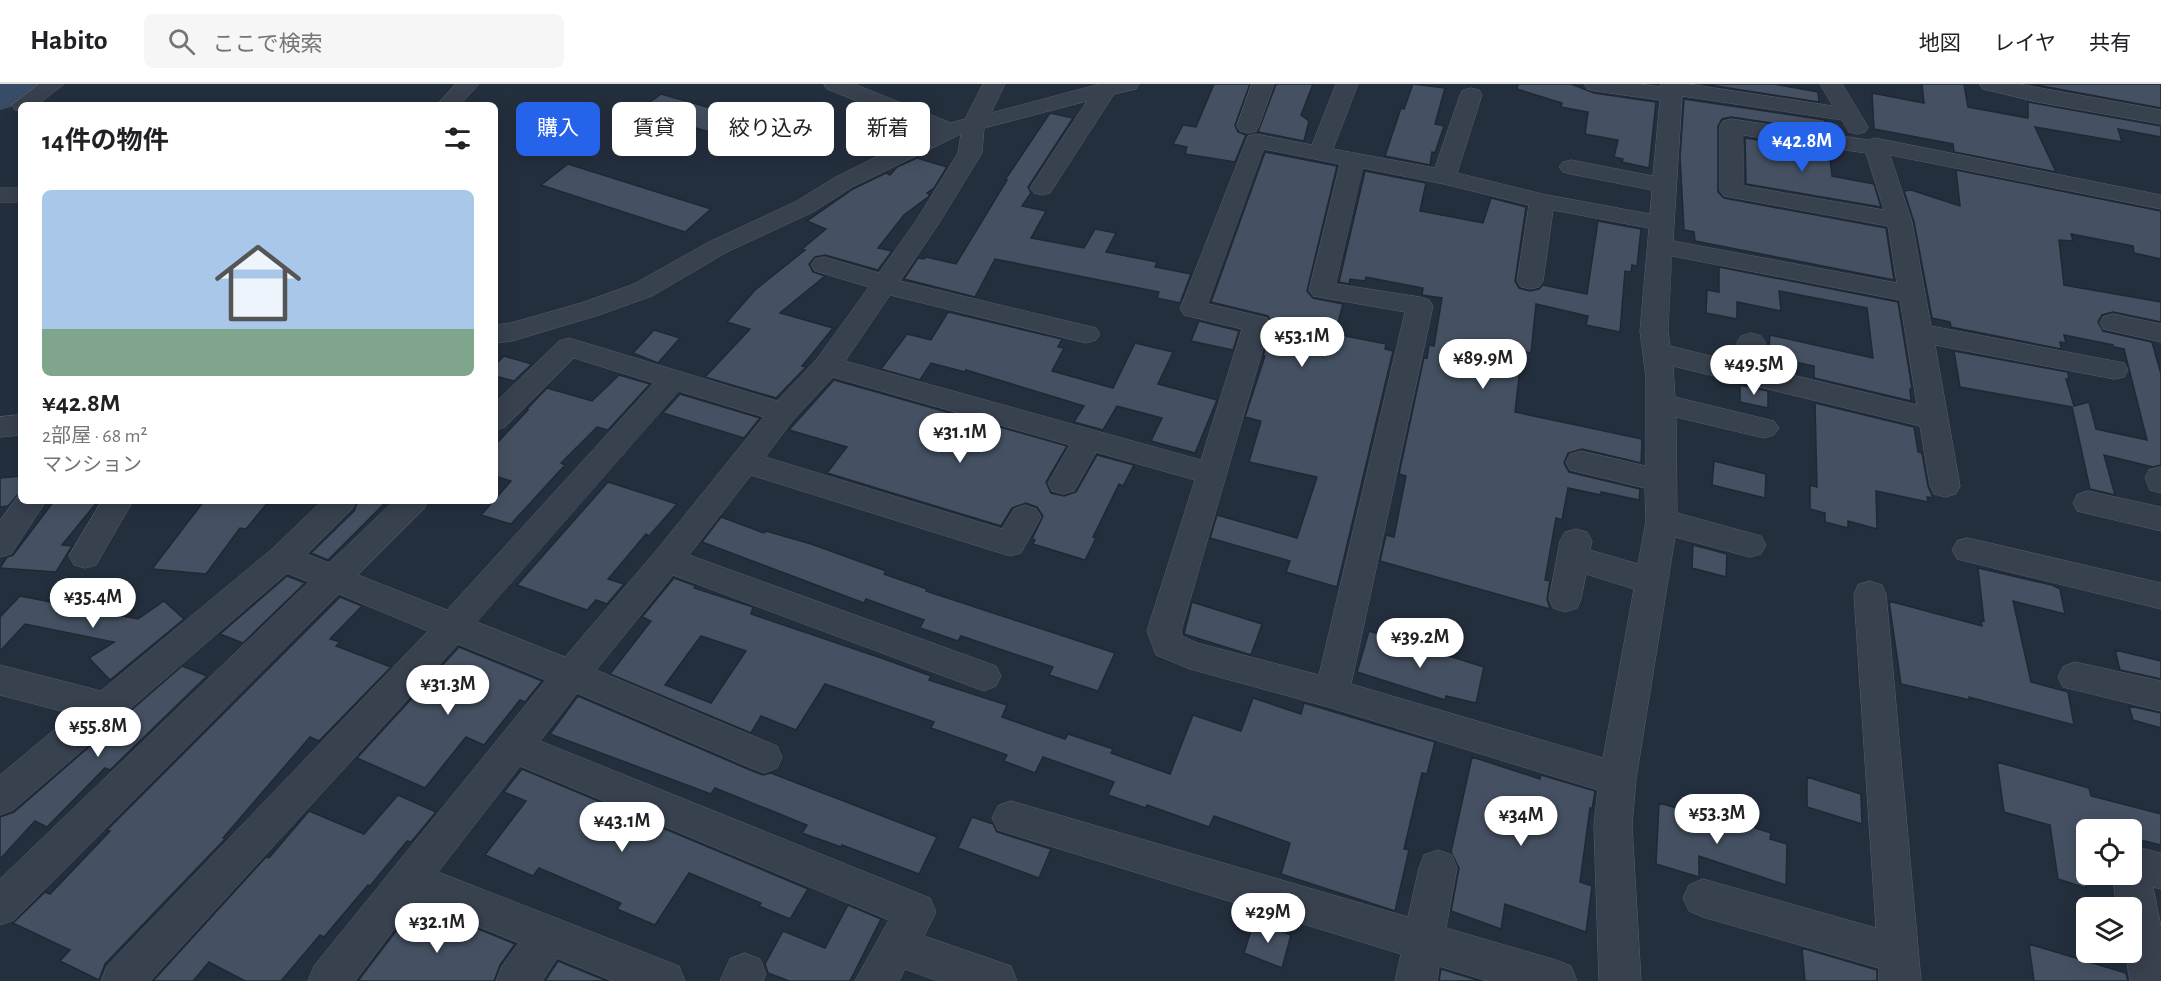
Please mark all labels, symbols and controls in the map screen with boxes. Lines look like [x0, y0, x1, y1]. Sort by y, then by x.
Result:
search box [144, 14, 564, 68]
icon: search [165, 25, 198, 58]
text: Habito [30, 27, 108, 55]
text: ここで検索 [213, 33, 323, 55]
text: 地図 [1919, 33, 1961, 54]
text: レイヤ [1994, 33, 2056, 54]
text: 共有 [2089, 33, 2131, 54]
chip: 購入 [516, 102, 600, 156]
chip: 賃貸 [612, 102, 696, 156]
chip: 絞り込み [708, 102, 834, 156]
chip: 新着 [846, 102, 930, 156]
icon: filters [441, 122, 474, 155]
pin: ¥42.8M [1753, 122, 1851, 173]
text: 14件の物件 [42, 128, 168, 154]
text: ¥42.8M [1772, 131, 1832, 151]
icon: home [204, 229, 312, 337]
pin: ¥53.1M [1253, 317, 1351, 368]
text: ¥53.1M [1274, 326, 1330, 346]
pin: ¥89.9M [1434, 339, 1532, 390]
pin: ¥49.5M [1705, 345, 1803, 396]
text: ¥89.9M [1453, 348, 1513, 368]
text: ¥49.5M [1724, 354, 1784, 374]
text: ¥42.8M [42, 390, 121, 416]
pin: ¥31.1M [911, 413, 1009, 464]
text: ¥31.1M [933, 422, 987, 442]
text: 2部屋 · 68 m² [42, 426, 147, 446]
text: マンション [42, 455, 142, 475]
pin: ¥35.4M [44, 578, 142, 629]
text: ¥35.4M [64, 587, 122, 607]
pin: ¥39.2M [1371, 618, 1469, 669]
text: ¥39.2M [1391, 627, 1449, 647]
pin: ¥31.3M [399, 665, 497, 716]
text: ¥31.3M [420, 674, 476, 694]
pin: ¥55.8M [49, 707, 147, 758]
text: ¥55.8M [69, 716, 127, 736]
pin: ¥53.3M [1668, 794, 1766, 845]
pin: ¥34M [1485, 796, 1557, 847]
pin: ¥43.1M [573, 802, 671, 853]
text: ¥53.3M [1689, 803, 1745, 823]
text: ¥34M [1498, 805, 1544, 825]
text: ¥43.1M [594, 811, 650, 831]
map controls [2076, 819, 2142, 963]
button: locate [2076, 819, 2142, 885]
pin: ¥29M [1232, 893, 1304, 944]
button: layers [2076, 897, 2142, 963]
text: ¥29M [1245, 902, 1291, 922]
pin: ¥32.1M [388, 903, 486, 954]
text: ¥32.1M [409, 912, 465, 932]

